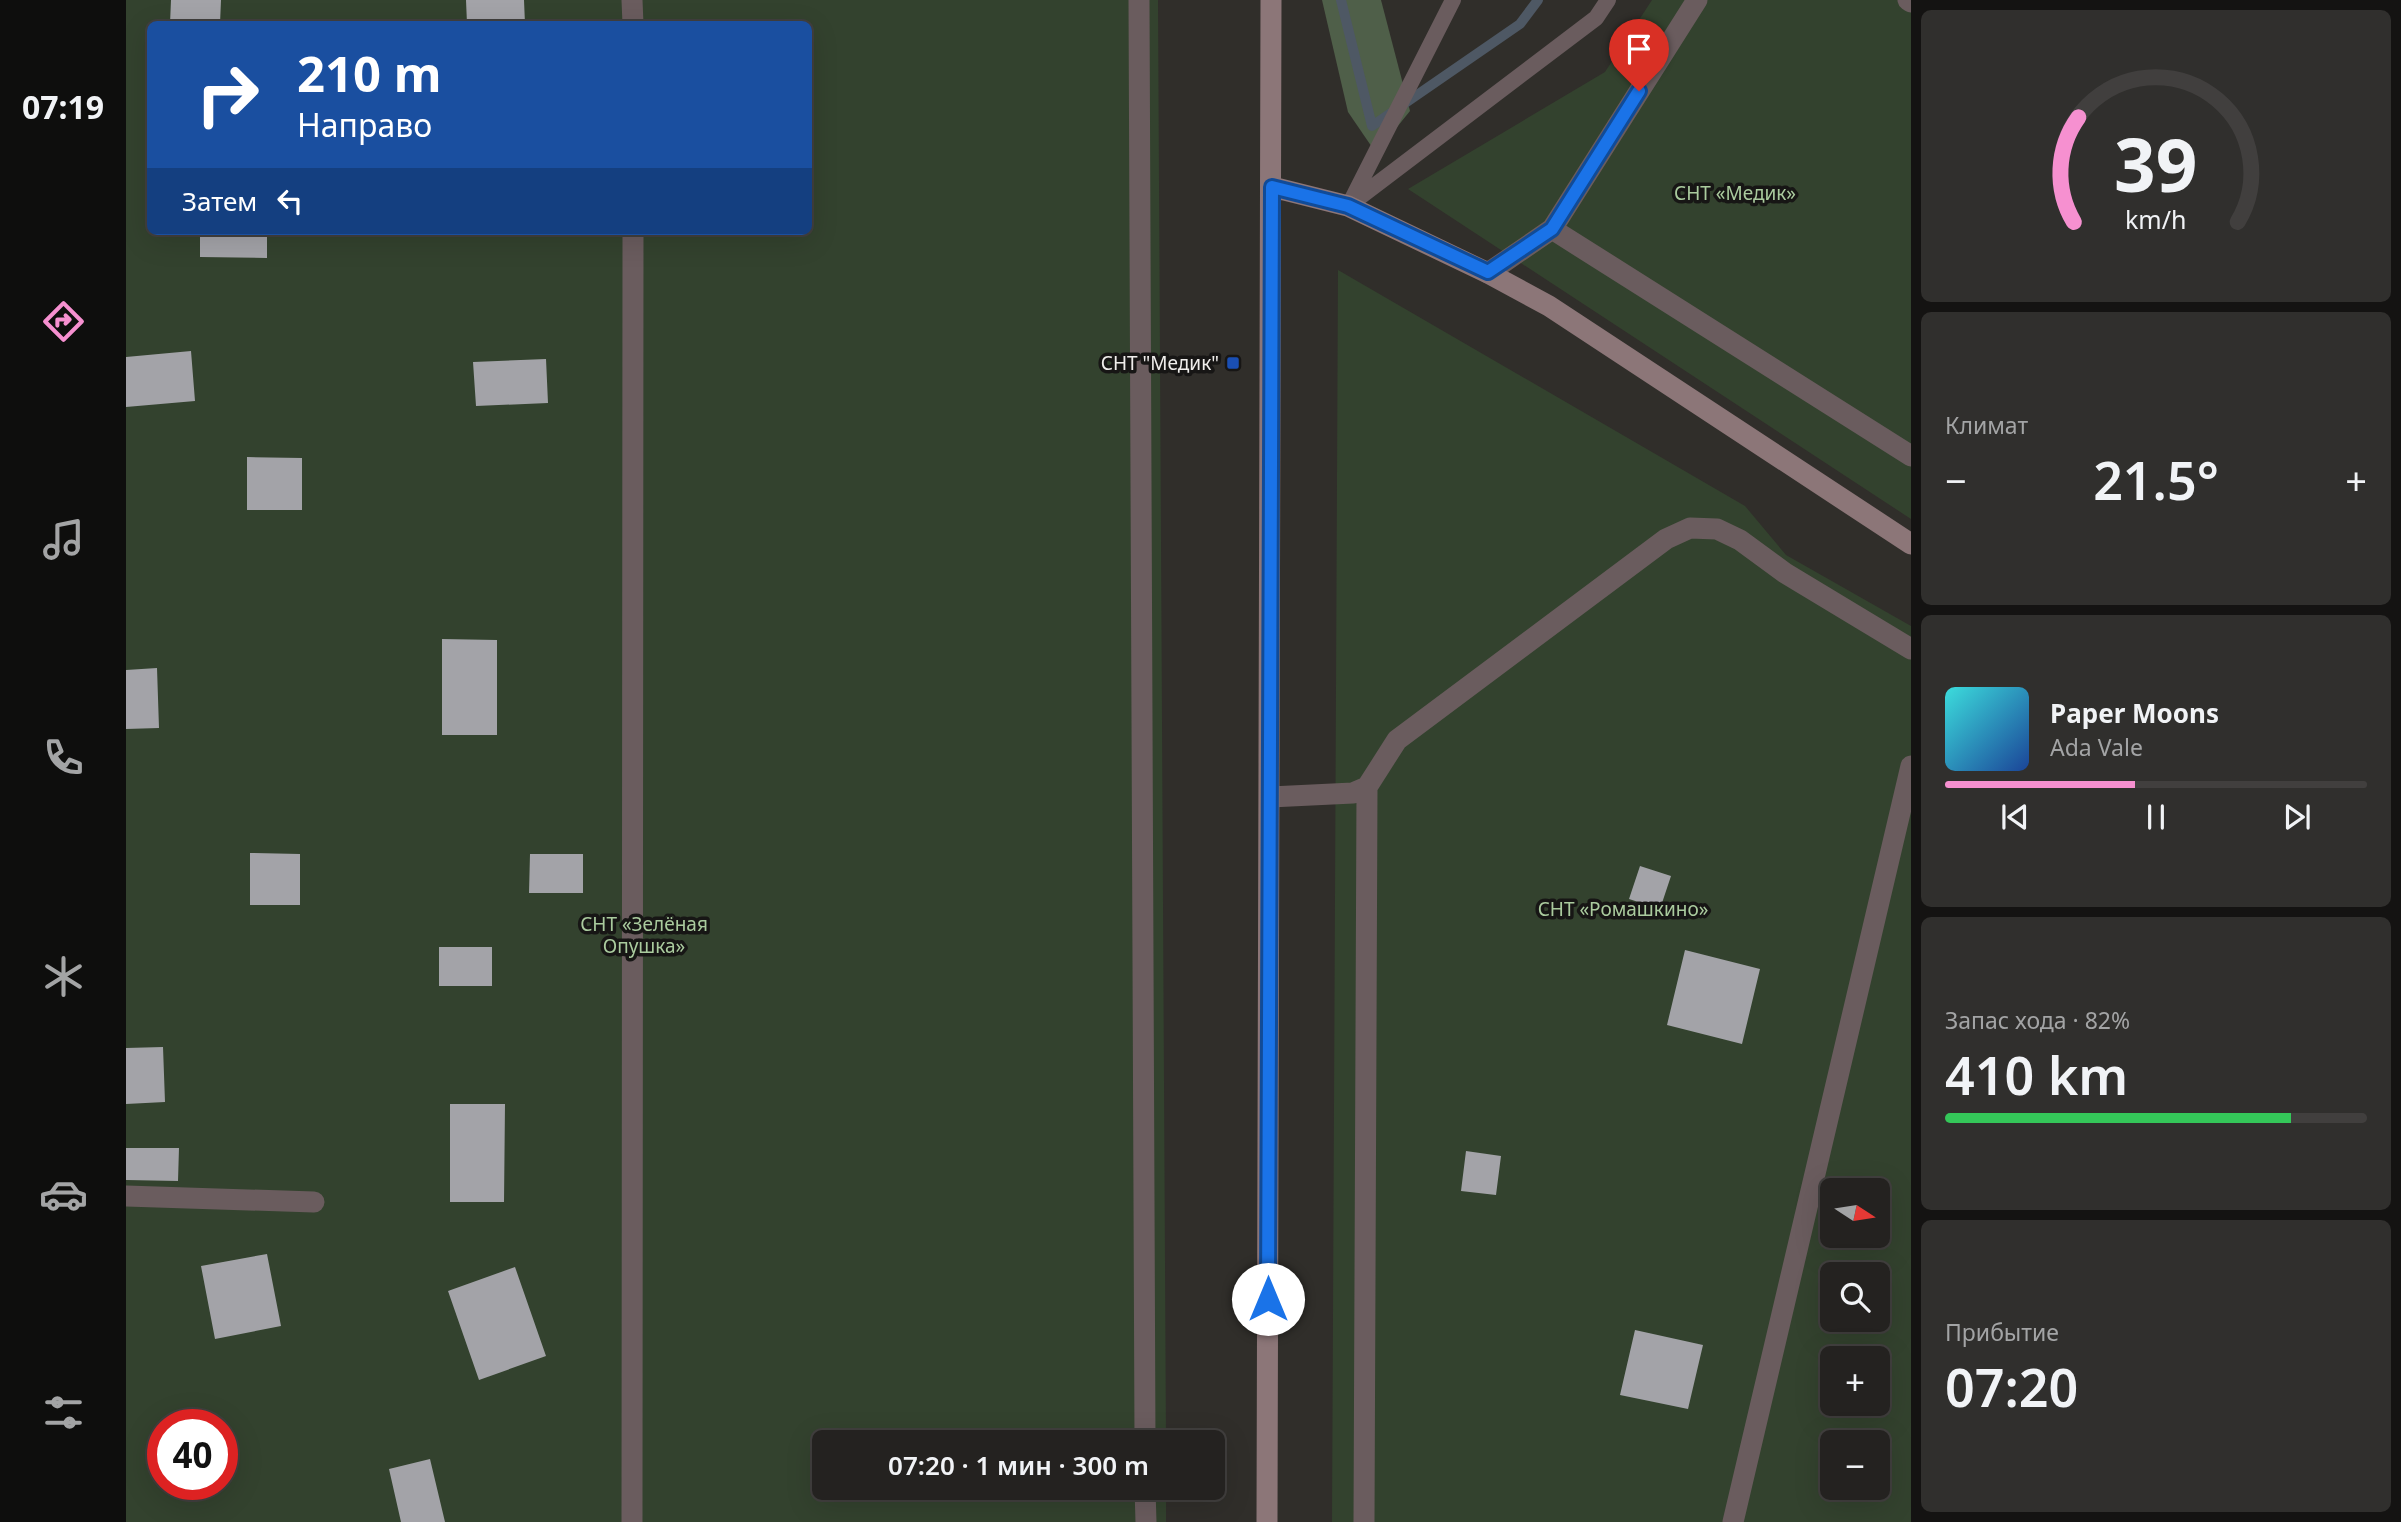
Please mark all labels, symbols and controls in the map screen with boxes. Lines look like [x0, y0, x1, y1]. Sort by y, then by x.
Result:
pin [1609, 19, 1669, 91]
icon: arrive [1620, 30, 1658, 68]
text: 210 m [297, 40, 442, 106]
icon: right [182, 49, 273, 140]
text: 07:19 [22, 85, 104, 128]
text: Направо [297, 103, 432, 146]
text: 39 [2114, 115, 2198, 214]
park label: СНТ «Медик» [1674, 180, 1796, 206]
icon: left [271, 182, 309, 220]
text: Затем [182, 183, 257, 219]
text: km/h [2125, 202, 2187, 236]
icon: directions [39, 297, 88, 346]
place label: СНТ "Медик" [1101, 350, 1219, 376]
marker: СНТ "Медик" [1225, 355, 1241, 371]
text: Климат [1945, 409, 2028, 441]
text: 21.5° [2093, 444, 2219, 515]
text: − [1945, 454, 1967, 506]
text: + [2345, 454, 2367, 506]
icon: music [39, 515, 88, 564]
text: Paper Moons [2050, 695, 2219, 731]
text: Ada Vale [2050, 731, 2143, 763]
icon: phone [39, 733, 88, 782]
icon: previous [1996, 798, 2034, 836]
icon: pause [2137, 798, 2175, 836]
icon: next [2278, 798, 2316, 836]
park label: СНТ «Ромашкино» [1538, 896, 1708, 922]
park label: СНТ «Зелёная Опушка» [580, 911, 708, 959]
icon: climate [39, 952, 88, 1001]
text: Запас хода · 82% [1945, 1004, 2130, 1036]
text: 410 km [1945, 1039, 2128, 1110]
icon: car [39, 1170, 88, 1219]
north arrow [1820, 1178, 1890, 1248]
map controls [1820, 1178, 1890, 1500]
position arrow [1231, 1262, 1305, 1336]
button: search [1820, 1262, 1890, 1332]
text: Прибытие [1945, 1316, 2059, 1348]
button: + [1820, 1346, 1890, 1416]
text: 07:20 [1945, 1351, 2078, 1422]
icon: filters [39, 1388, 88, 1437]
speed limit sign: 40 [147, 1409, 238, 1500]
button: − [1820, 1430, 1890, 1500]
text: 07:20 · 1 мин · 300 m [888, 1447, 1149, 1483]

